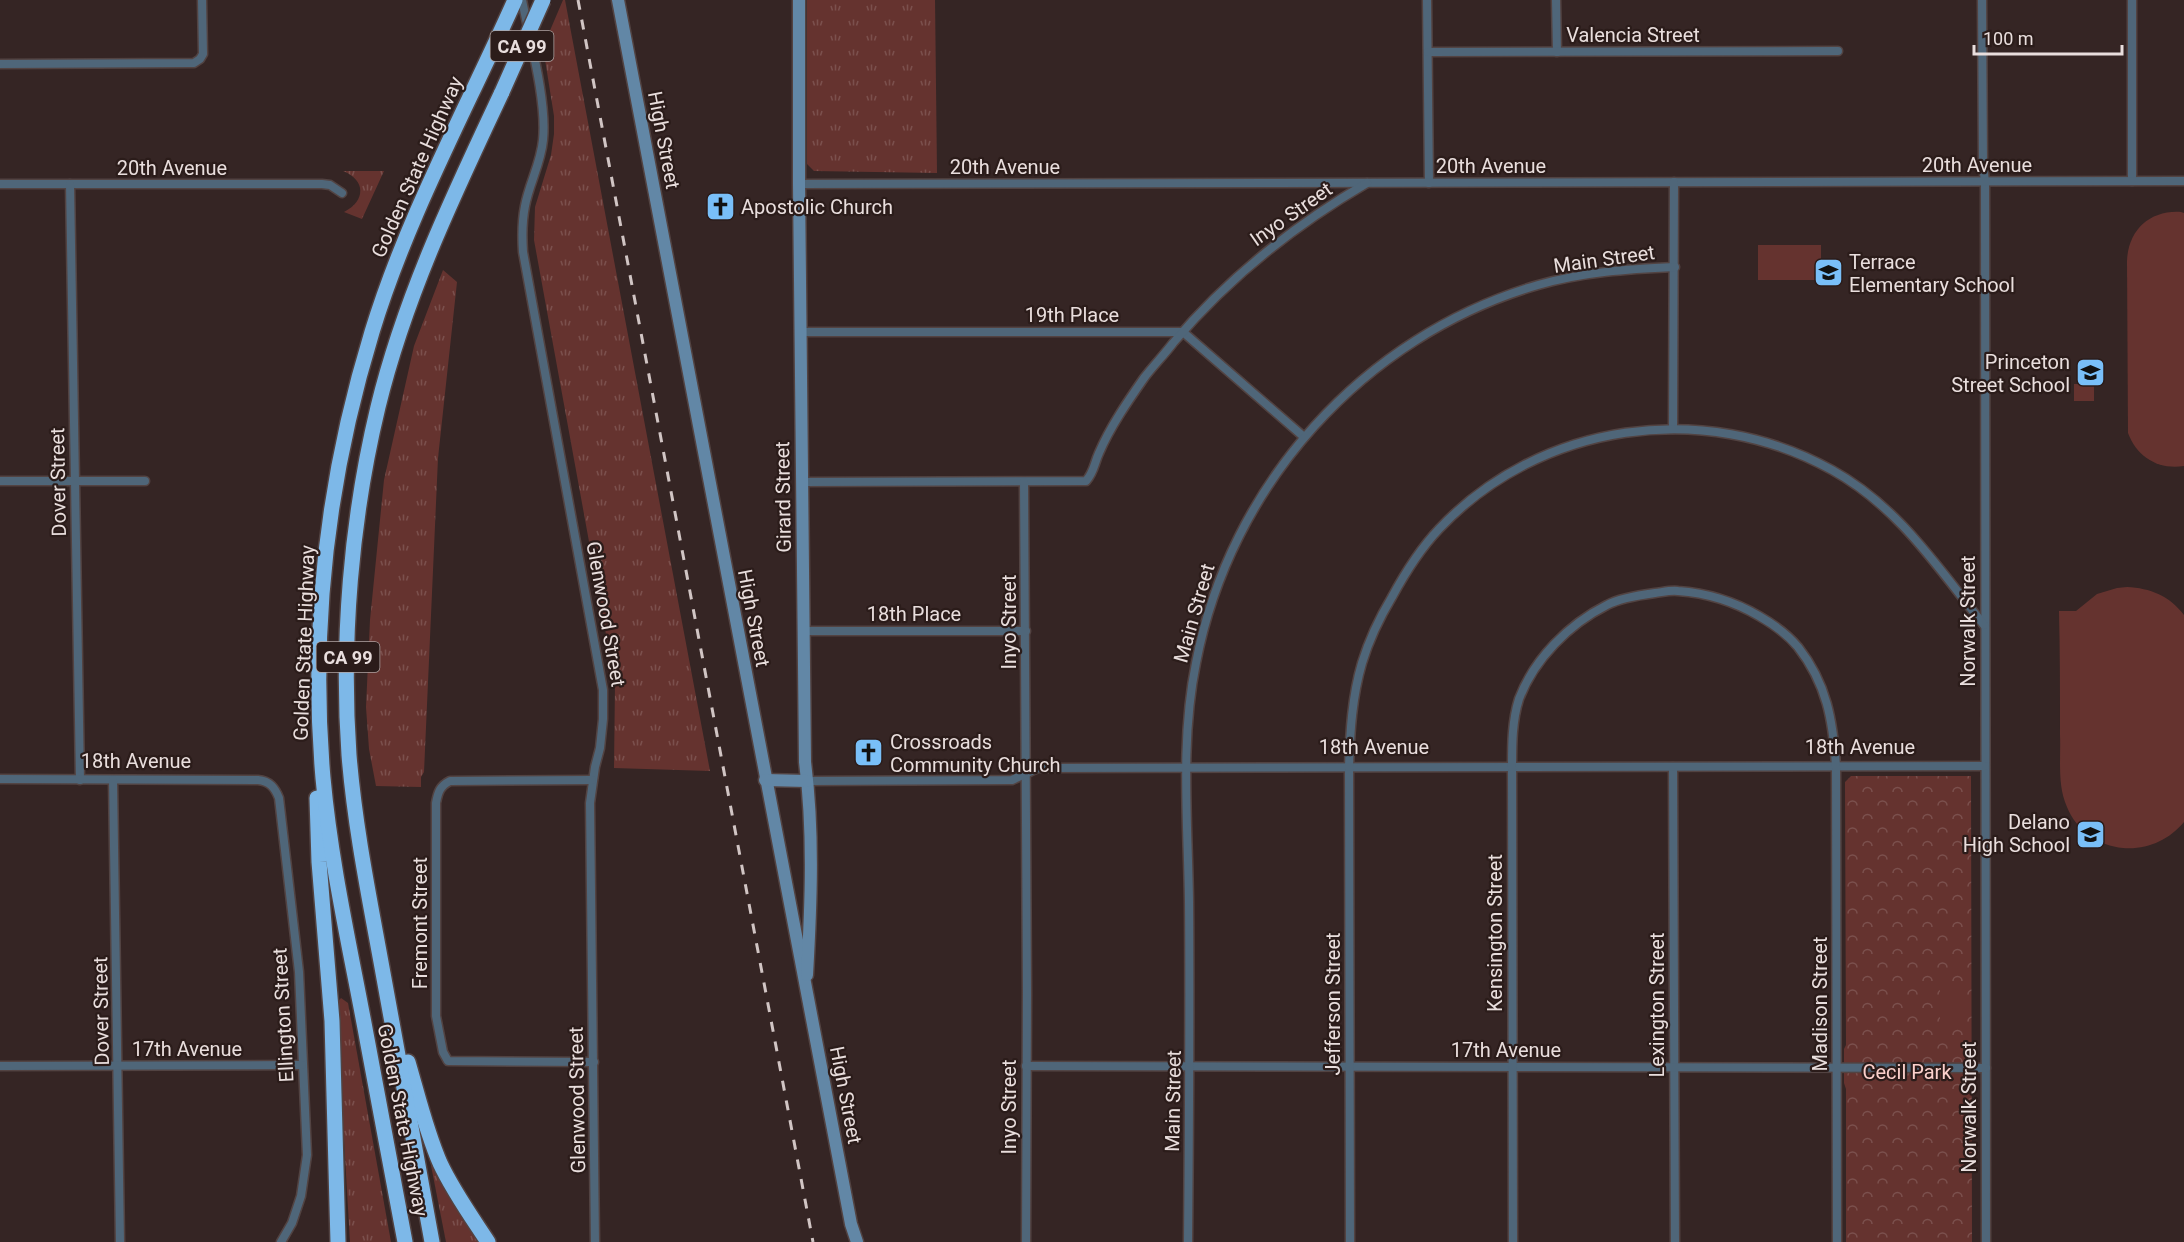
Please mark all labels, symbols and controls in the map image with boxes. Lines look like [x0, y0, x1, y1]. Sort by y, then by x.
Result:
scale bar [1974, 18, 2122, 56]
street label: Valencia Street [1566, 23, 1700, 47]
text: 100 m [1983, 28, 2034, 49]
road number: CA 99 [490, 31, 554, 61]
street label: Golden State Highway [366, 72, 468, 261]
street label: High Street [643, 89, 685, 191]
street label: 20th Avenue [1922, 153, 2032, 177]
street label: 20th Avenue [1436, 154, 1546, 178]
street label: 20th Avenue [950, 155, 1060, 179]
street label: 20th Avenue [117, 156, 227, 180]
street label: Inyo Street [1245, 177, 1337, 251]
church icon: Apostolic Church [704, 191, 736, 223]
place label: Apostolic Church [741, 195, 893, 219]
street label: Main Street [1552, 240, 1656, 278]
place label: Terrace Elementary School [1849, 250, 2015, 297]
school or university icon: Terrace Elementary School [1812, 257, 1844, 289]
street label: 19th Place [1025, 303, 1119, 327]
place label: Princeton Street School [1951, 350, 2070, 397]
school or university icon: Princeton Street School [2075, 357, 2107, 389]
street label: Dover Street [45, 427, 71, 537]
street label: Girard Street [770, 441, 796, 553]
street label: Glenwood Street [581, 540, 631, 688]
street label: Golden State Highway [289, 544, 319, 741]
street label: Norwalk Street [1956, 555, 1980, 687]
street label: Main Street [1168, 561, 1220, 665]
street label: High Street [733, 567, 775, 669]
street label: Inyo Street [997, 575, 1021, 669]
street label: 18th Place [867, 602, 961, 626]
road number: CA 99 [316, 642, 380, 672]
place label: Crossroads Community Church [890, 730, 1061, 777]
street label: 18th Avenue [1319, 735, 1429, 759]
street label: 18th Avenue [1805, 735, 1915, 759]
church icon: Crossroads Community Church [853, 737, 885, 769]
street label: 18th Avenue [81, 749, 191, 773]
place label: Delano High School [1963, 810, 2070, 857]
school or university icon: Delano High School [2075, 818, 2107, 850]
street label: Kensington Street [1483, 854, 1507, 1012]
street label: Fremont Street [408, 857, 432, 989]
street label: Jefferson Street [1321, 932, 1345, 1076]
street label: Lexington Street [1645, 933, 1669, 1077]
street label: Madison Street [1808, 937, 1832, 1071]
street label: Ellington Street [267, 947, 299, 1083]
street label: Dover Street [88, 956, 114, 1066]
street label: Golden State Highway [373, 1022, 434, 1219]
street label: Glenwood Street [564, 1026, 590, 1174]
street label: 17th Avenue [132, 1037, 242, 1061]
street label: 17th Avenue [1451, 1038, 1561, 1062]
street label: Norwalk Street [1957, 1041, 1981, 1173]
street label: High Street [825, 1044, 867, 1146]
street label: Main Street [1160, 1050, 1186, 1152]
street label: Inyo Street [997, 1060, 1021, 1154]
park label: Cecil Park [1862, 1060, 1952, 1084]

